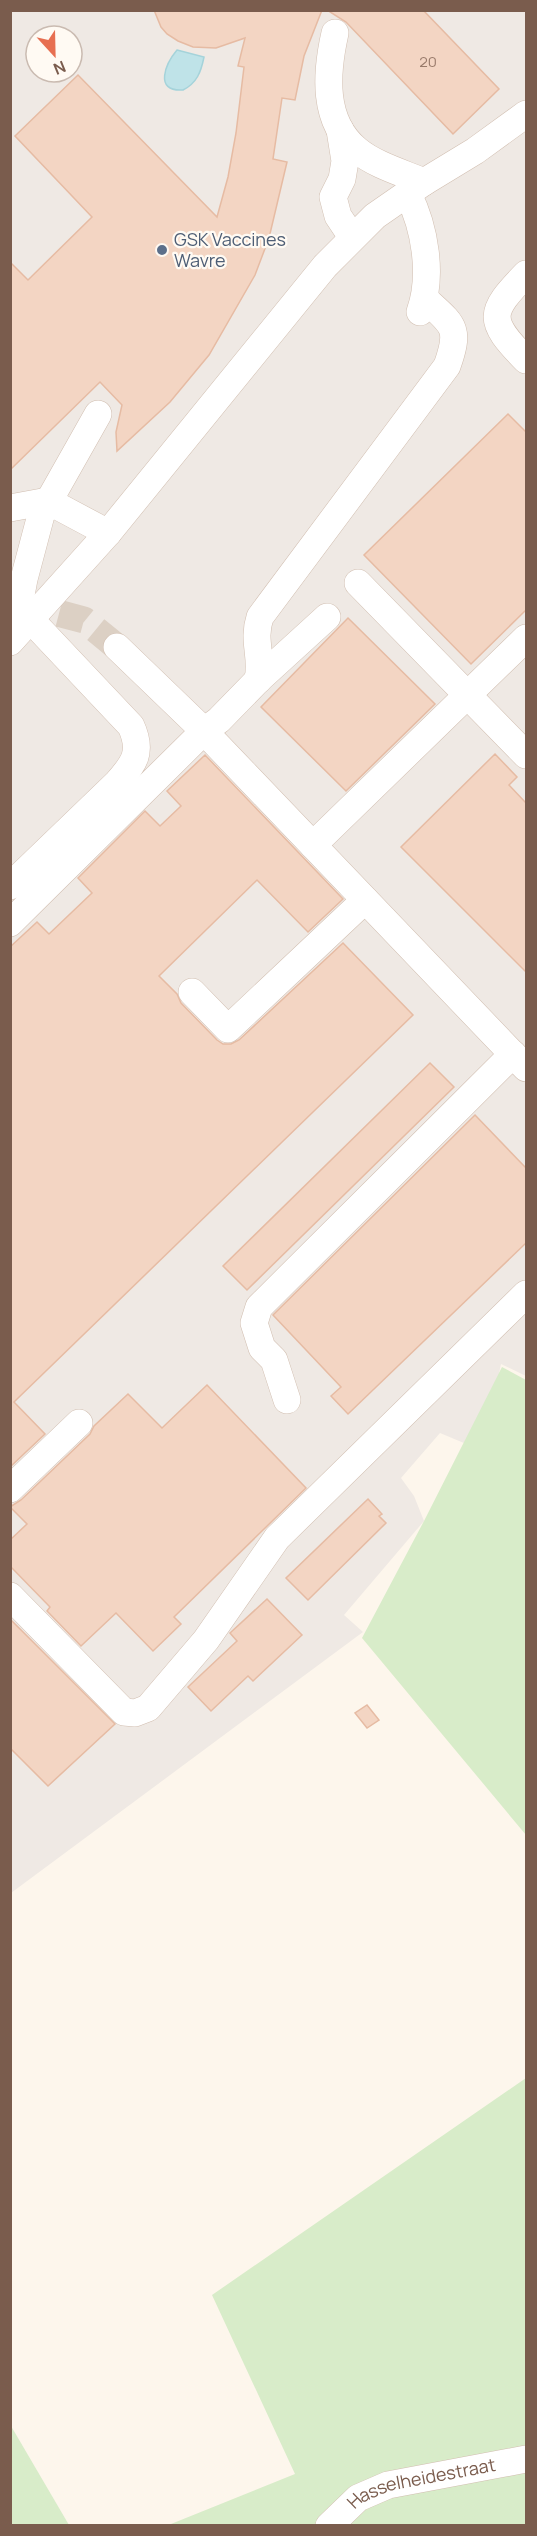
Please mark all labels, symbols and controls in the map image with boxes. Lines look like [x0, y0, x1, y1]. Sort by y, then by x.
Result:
north arrow [24, 24, 84, 84]
house number: 20 [419, 51, 437, 72]
text: N [50, 56, 69, 80]
place label: GSK Vaccines Wavre [174, 227, 286, 272]
marker: GSK Vaccines Wavre [155, 243, 169, 257]
street label: Hasselheidestraat [341, 2452, 497, 2513]

